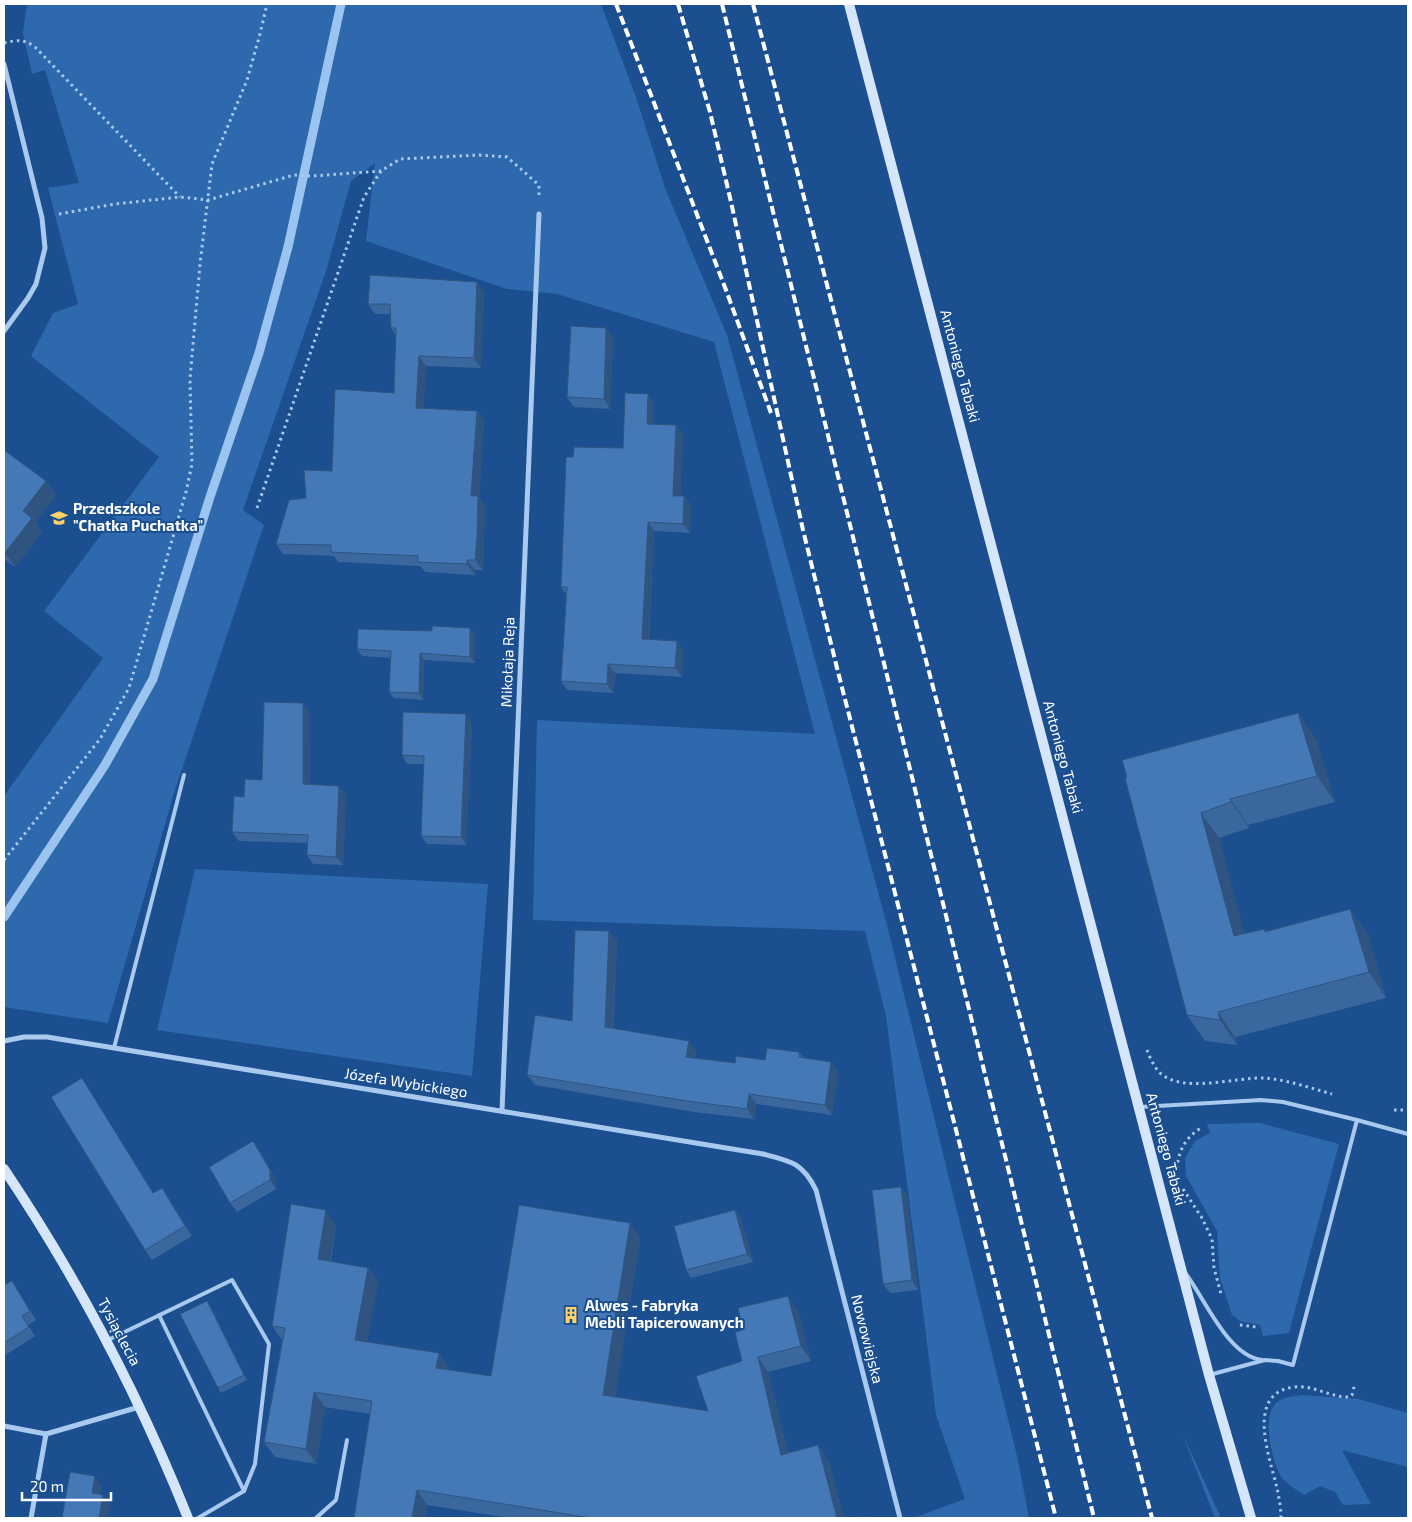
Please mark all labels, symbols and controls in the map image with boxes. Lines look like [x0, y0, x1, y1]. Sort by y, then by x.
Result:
street label: Antoniego Tabaki [937, 307, 985, 424]
place label: Przedszkole "Chatka Puchatka" [73, 499, 203, 534]
school or university icon: Przedszkole "Chatka Puchatka" [49, 508, 69, 528]
street label: Mikołaja Reja [496, 616, 519, 708]
street label: Antoniego Tabaki [1040, 698, 1088, 815]
street label: Józefa Wybickiego [343, 1063, 469, 1101]
street label: Antoniego Tabaki [1143, 1090, 1191, 1207]
street label: Nowowiejska [847, 1292, 888, 1385]
street label: Tysiąclecia [94, 1295, 145, 1369]
place label: Alwes - Fabryka Mebli Tapicerowanych [585, 1296, 744, 1332]
building icon: Alwes - Fabryka Mebli Tapicerowanych [561, 1305, 581, 1325]
scale bar [22, 1470, 111, 1502]
text: 20 m [30, 1477, 64, 1495]

